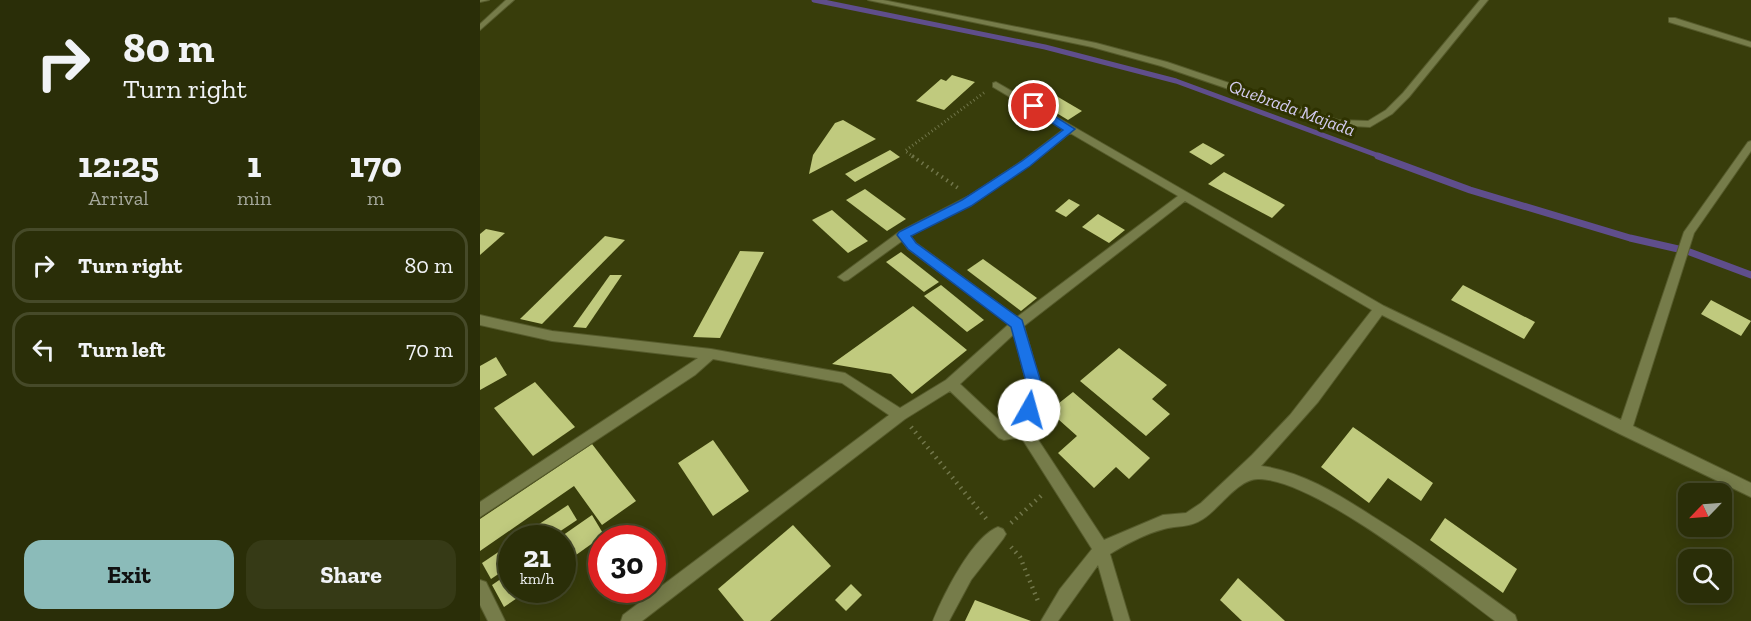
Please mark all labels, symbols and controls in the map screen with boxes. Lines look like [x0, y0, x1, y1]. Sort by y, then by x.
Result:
text: 80 m [123, 22, 214, 73]
icon: right [24, 24, 102, 102]
text: Turn right [123, 73, 247, 105]
water label: Quebrada Majada [1226, 75, 1358, 141]
pin [1008, 80, 1059, 131]
icon: arrive [1017, 89, 1050, 122]
text: 12:25 [78, 143, 159, 186]
text: 1 [247, 143, 262, 186]
text: 170 [350, 143, 402, 186]
text: Arrival [88, 186, 149, 210]
text: min [237, 186, 271, 210]
text: m [367, 186, 384, 210]
icon: right [27, 249, 60, 282]
text: Turn right [78, 252, 182, 279]
text: 80 m [405, 252, 453, 279]
icon: left [27, 333, 60, 366]
text: Turn left [78, 336, 165, 363]
text: 70 m [406, 336, 453, 363]
position arrow [997, 378, 1061, 442]
north arrow [1678, 483, 1732, 537]
map controls [1678, 483, 1732, 603]
speed limit sign: 30 [588, 525, 666, 603]
text: 21 [523, 539, 551, 575]
button: Exit [24, 540, 234, 609]
button: Share [246, 540, 456, 609]
button: search [1678, 549, 1732, 603]
text: km/h [520, 570, 554, 588]

